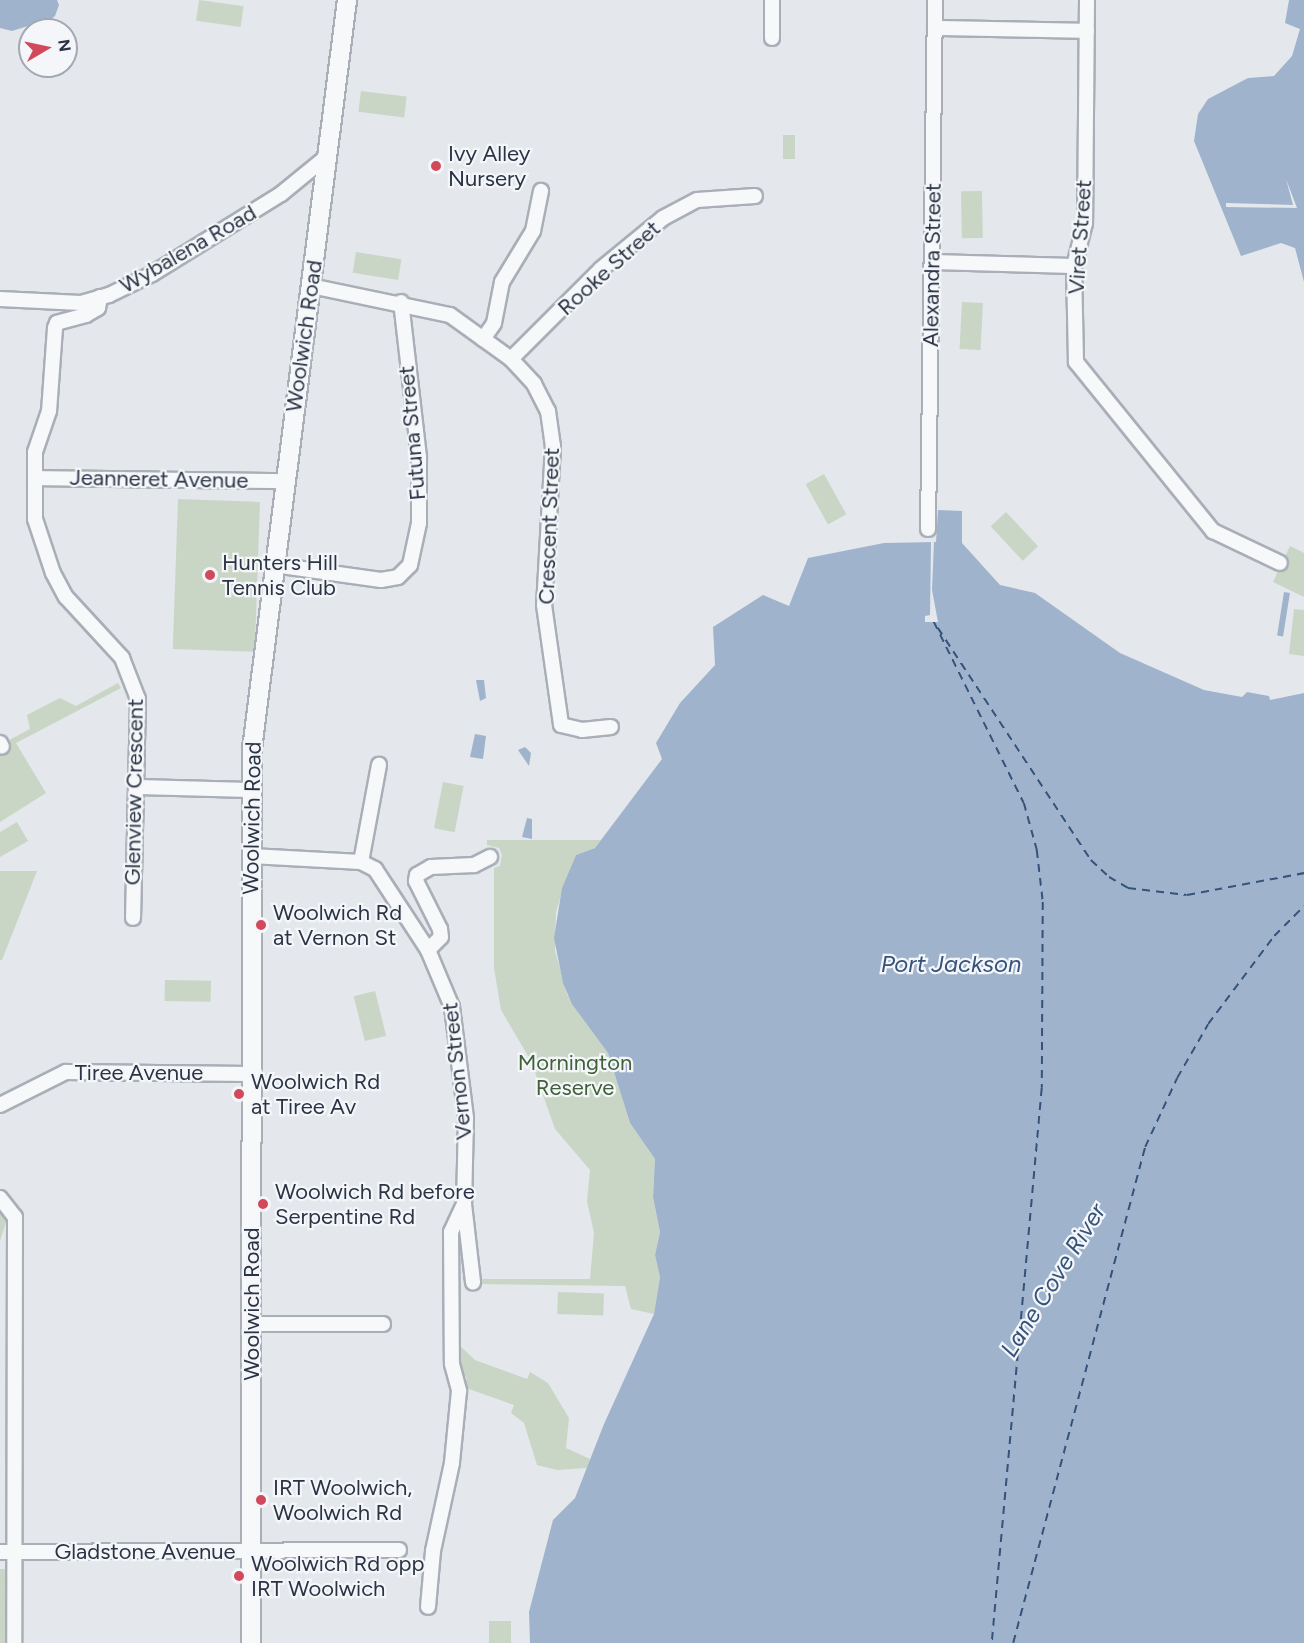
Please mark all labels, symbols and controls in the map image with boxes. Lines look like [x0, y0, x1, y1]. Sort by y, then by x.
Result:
north arrow [18, 18, 78, 78]
text: N [54, 38, 75, 53]
place label: Ivy Alley Nursery [448, 140, 530, 192]
marker: Ivy Alley Nursery [429, 159, 443, 173]
street label: Viret Street [1063, 179, 1097, 295]
street label: Alexandra Street [917, 183, 947, 347]
street label: Wybalena Road [115, 199, 261, 299]
street label: Rooke Street [552, 215, 666, 321]
street label: Woolwich Road [280, 258, 328, 414]
street label: Futuna Street [393, 365, 431, 501]
street label: Crescent Street [533, 447, 565, 605]
street label: Jeanneret Avenue [69, 464, 249, 494]
place label: Hunters Hill Tennis Club [222, 549, 338, 600]
marker: Hunters Hill Tennis Club [203, 568, 217, 582]
street label: Glenview Crescent [119, 698, 149, 886]
street label: Woolwich Road [237, 741, 267, 895]
place label: Woolwich Rd at Vernon St [273, 899, 402, 950]
marker: Woolwich Rd at Vernon St [254, 918, 268, 932]
water label: Port Jackson [881, 950, 1021, 978]
street label: Vernon Street [437, 1001, 477, 1141]
park label: Mornington Reserve [518, 1049, 632, 1100]
street label: Tiree Avenue [75, 1060, 203, 1086]
place label: Woolwich Rd at Tiree Av [251, 1068, 380, 1120]
marker: Woolwich Rd at Tiree Av [232, 1087, 246, 1101]
place label: Woolwich Rd before Serpentine Rd [275, 1178, 475, 1230]
marker: Woolwich Rd before Serpentine Rd [256, 1197, 270, 1211]
water label: Lane Cove River [994, 1198, 1112, 1362]
street label: Woolwich Road [239, 1227, 265, 1381]
place label: IRT Woolwich, Woolwich Rd [273, 1474, 412, 1526]
marker: IRT Woolwich, Woolwich Rd [254, 1493, 268, 1507]
street label: Gladstone Avenue [54, 1539, 236, 1565]
place label: Woolwich Rd opp IRT Woolwich [251, 1550, 424, 1602]
marker: Woolwich Rd opp IRT Woolwich [232, 1569, 246, 1583]

